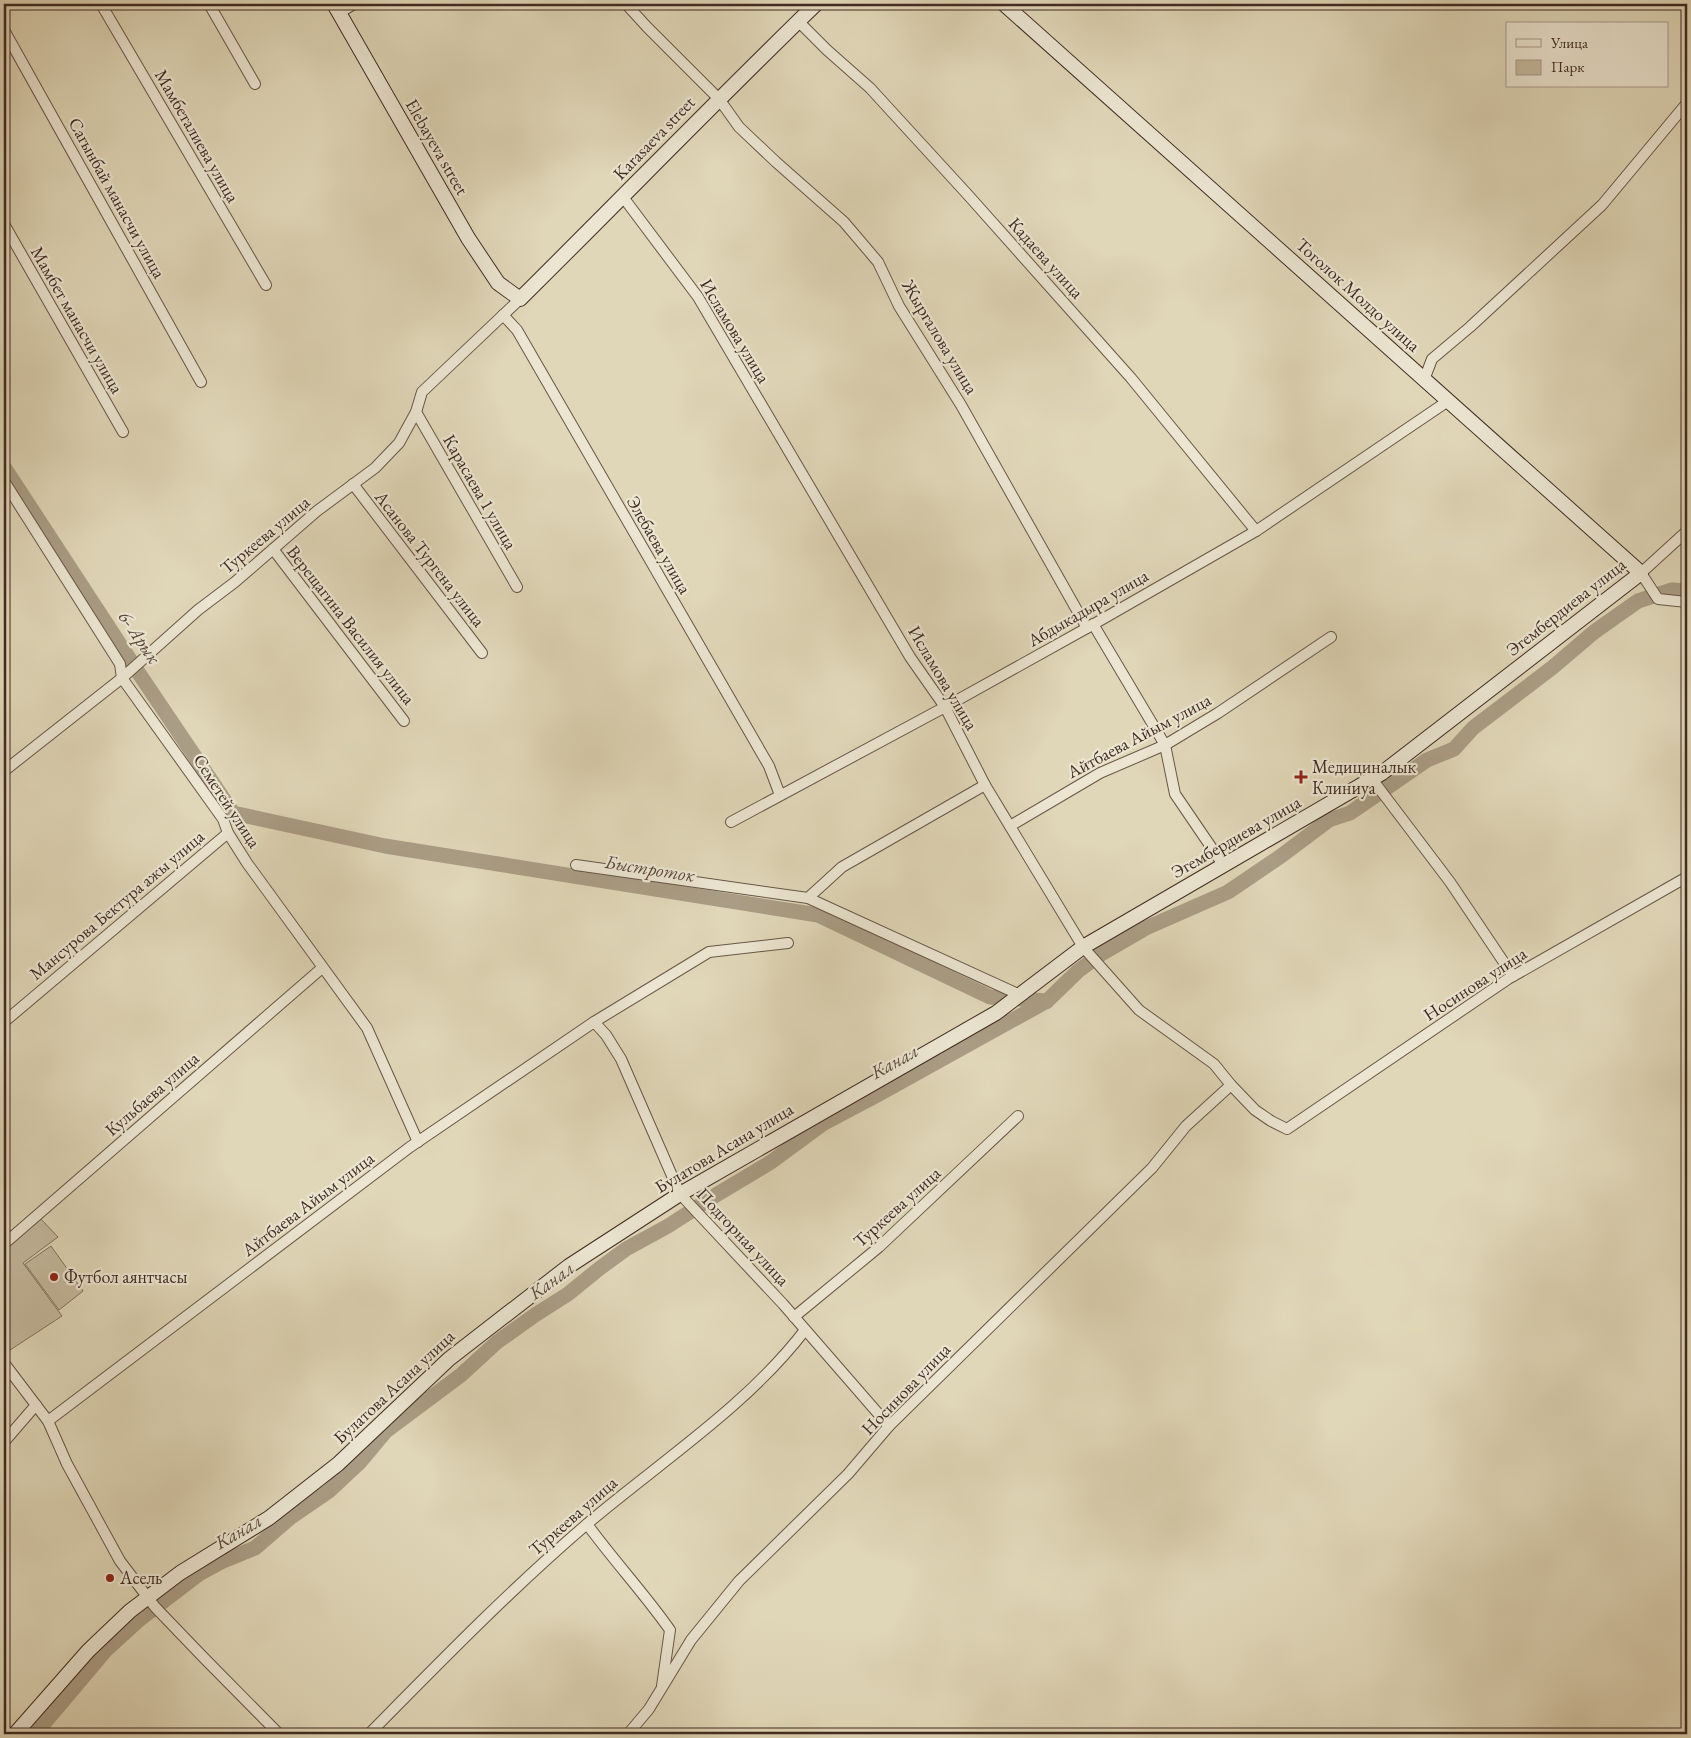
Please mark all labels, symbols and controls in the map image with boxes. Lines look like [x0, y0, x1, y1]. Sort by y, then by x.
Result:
legend [1506, 22, 1668, 88]
text: Улица [1550, 33, 1588, 52]
text: Парк [1551, 57, 1584, 76]
street label: Мамбеталиева улица [150, 65, 245, 207]
street label: Karasaeva street [608, 91, 700, 185]
street label: Elebayeva street [401, 95, 474, 199]
street label: Сагынбай манасчи улица [64, 113, 172, 283]
street label: Кадаева улица [1004, 212, 1090, 304]
street label: Тоголок Молдо улица [1291, 233, 1426, 357]
street label: Мамбет манасчи улица [26, 242, 129, 398]
street label: Исламова улица [695, 274, 776, 388]
street label: Жыргалова улица [897, 274, 984, 399]
street label: Карасаева 1 улица [438, 430, 523, 554]
street label: Асанова Тургена улица [369, 485, 491, 632]
street label: Туркеева улица [215, 490, 315, 579]
street label: Элебаева улица [622, 491, 697, 599]
street label: Верещагина Василия улица [282, 540, 421, 710]
street label: Эгембердиева улица [1501, 552, 1631, 661]
street label: Абдыкадыра улица [1022, 563, 1153, 652]
water label: 6- Арык [113, 606, 167, 670]
street label: Исламова улица [903, 621, 984, 735]
street label: Айтбаева Айым улица [1062, 687, 1215, 784]
street label: Семетей улица [188, 749, 267, 853]
place label: Медициналык Клиниуа [1312, 755, 1417, 799]
marker: Медициналык Клиниуа [1294, 770, 1308, 784]
street label: Эгембердиева улица [1167, 790, 1305, 883]
street label: Мансурова Бектура ажы улица [25, 824, 209, 985]
water label: Быстроток [602, 849, 697, 888]
street label: Носинова улица [1419, 941, 1531, 1026]
water label: Канал [865, 1038, 922, 1085]
street label: Кульбаева улица [100, 1046, 204, 1141]
street label: Булатова Асана улица [650, 1097, 798, 1198]
street label: Айтбаева Айым улица [236, 1146, 379, 1262]
street label: Туркеева улица [848, 1161, 946, 1252]
street label: Подгорная улица [692, 1183, 795, 1291]
water label: Канал [523, 1255, 579, 1306]
place label: Футбол аянтчасы [64, 1265, 188, 1288]
marker: Футбол аянтчасы [48, 1271, 60, 1283]
street label: Булатова Асана улица [328, 1324, 460, 1449]
street label: Носинова улица [856, 1337, 956, 1439]
street label: Туркеева улица [524, 1470, 622, 1560]
water label: Канал [209, 1508, 266, 1555]
place label: Асель [119, 1566, 162, 1589]
marker: Асель [104, 1572, 116, 1584]

